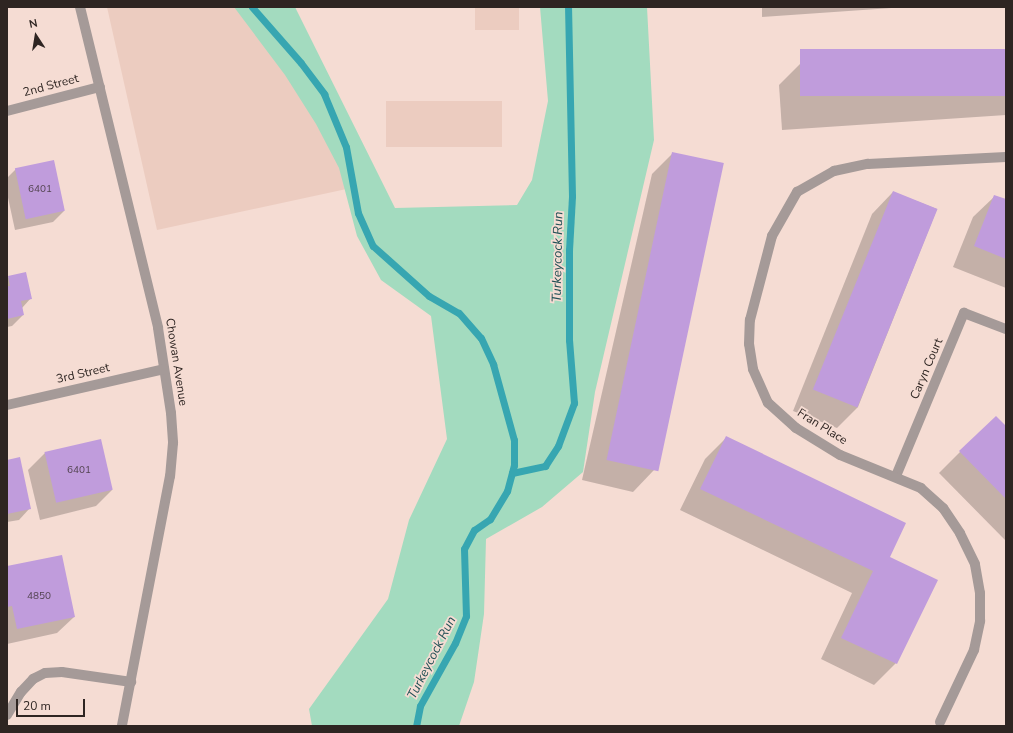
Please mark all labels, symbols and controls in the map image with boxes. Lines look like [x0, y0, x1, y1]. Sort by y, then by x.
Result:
north arrow [16, 16, 56, 56]
text: N [28, 16, 39, 32]
street label: 2nd Street [22, 72, 80, 100]
house number: 6401 [28, 184, 52, 196]
water label: Turkeycock Run [549, 211, 567, 303]
street label: Chowan Avenue [162, 317, 190, 407]
street label: Caryn Court [908, 336, 946, 402]
street label: 3rd Street [55, 361, 111, 387]
street label: Fran Place [794, 406, 850, 448]
house number: 6401 [67, 465, 91, 477]
house number: 4850 [27, 591, 51, 603]
water label: Turkeycock Run [404, 614, 460, 702]
scale bar [18, 691, 87, 717]
text: 20 m [23, 698, 51, 714]

